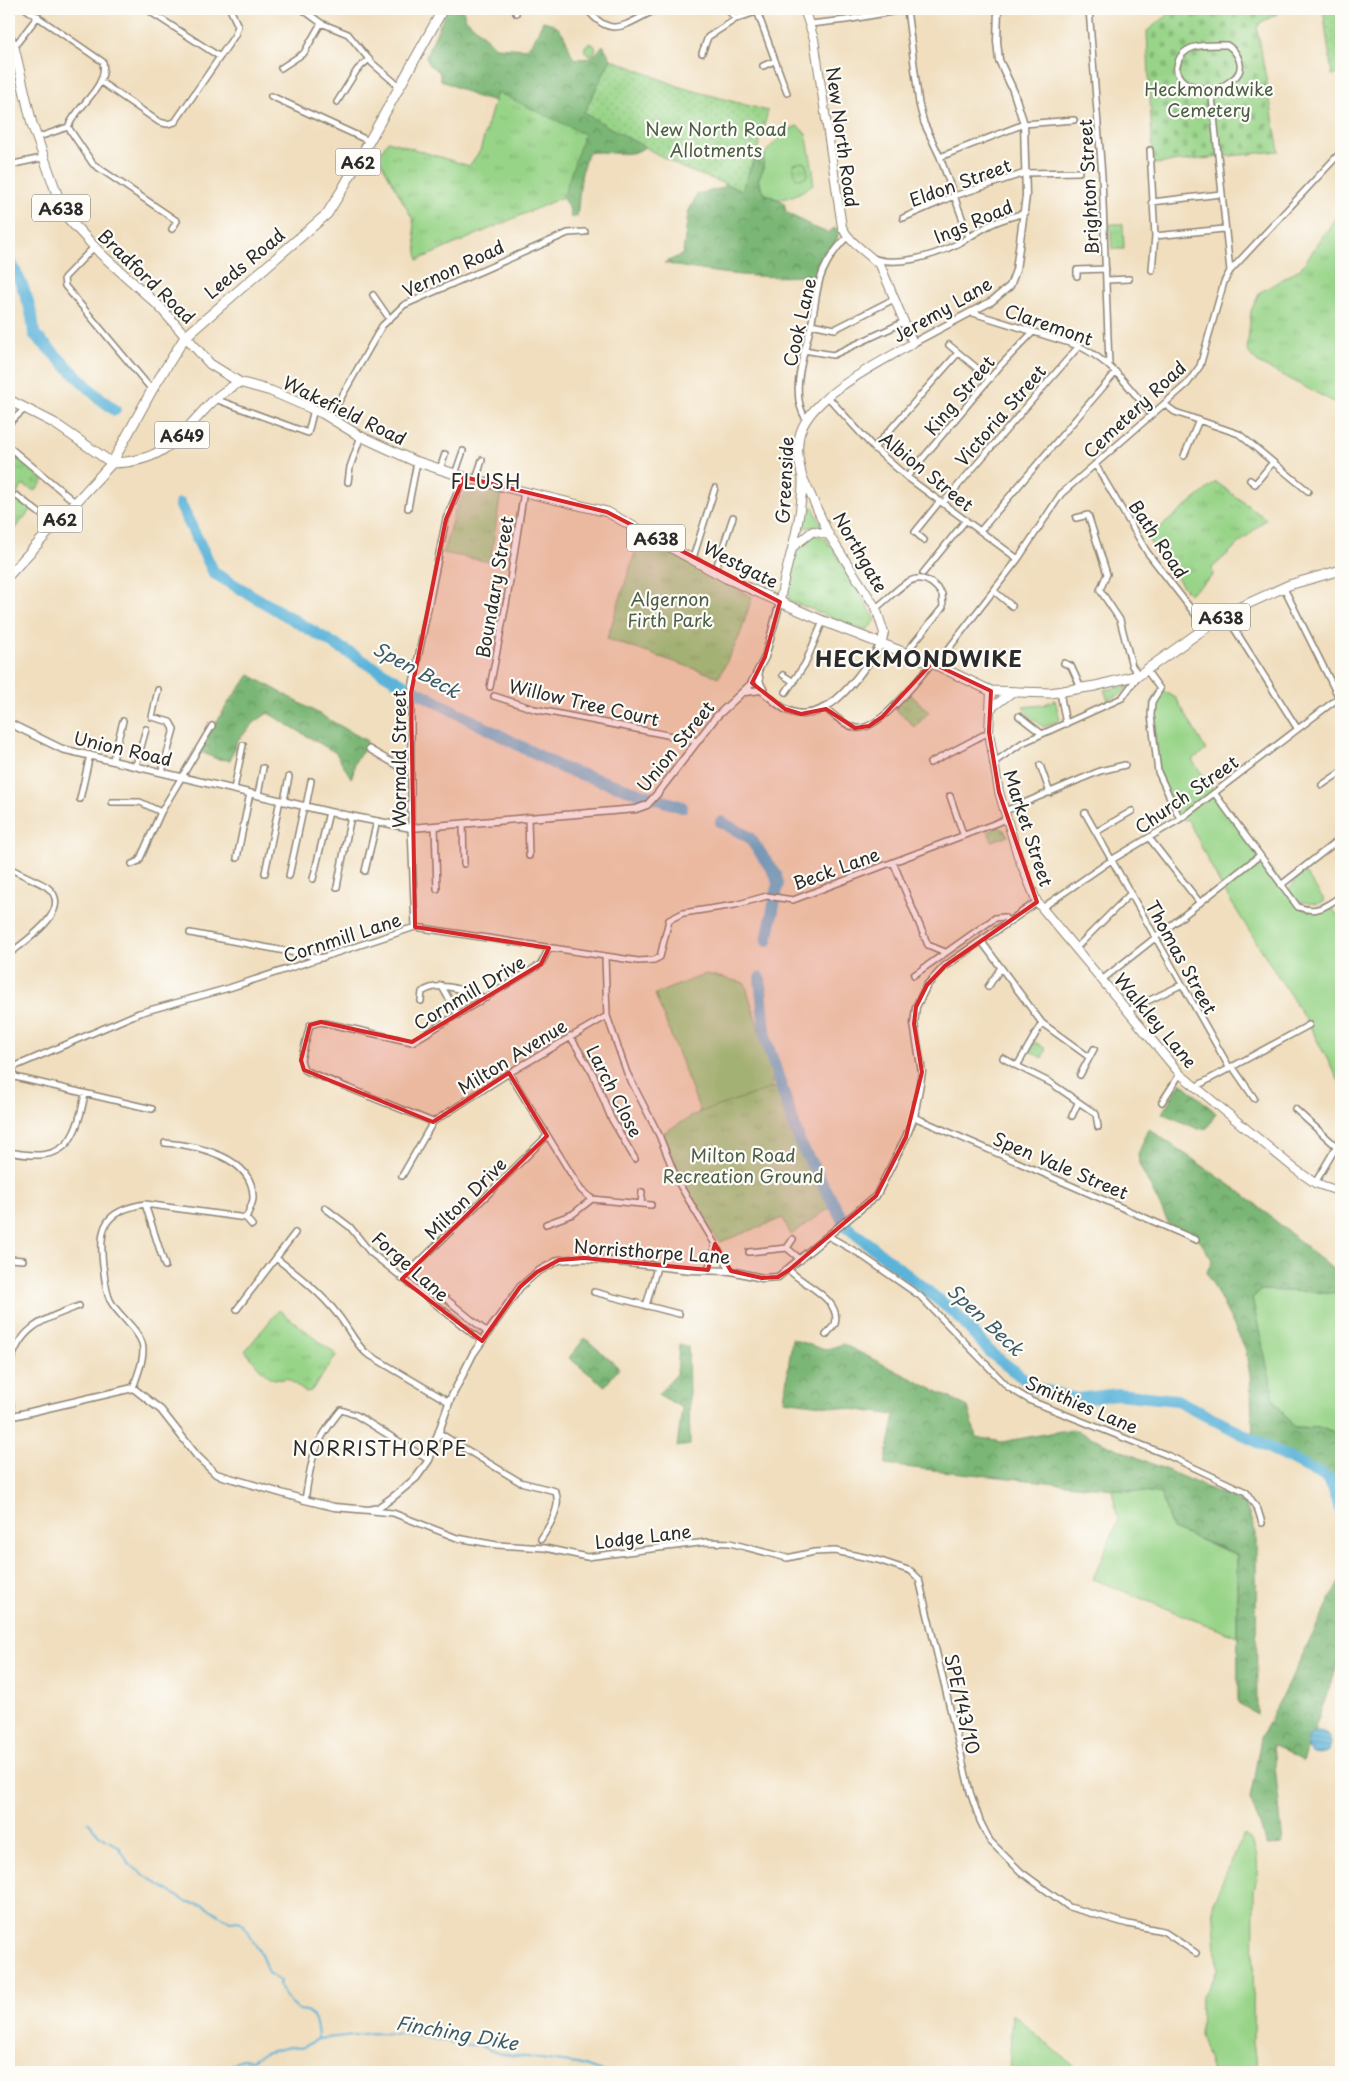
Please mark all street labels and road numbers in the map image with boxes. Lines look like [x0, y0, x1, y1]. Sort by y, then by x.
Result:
street label: New North Road [820, 65, 866, 209]
street label: Brighton Street [1071, 118, 1105, 256]
road number: A62 [336, 148, 380, 176]
street label: Eldon Street [905, 151, 1015, 213]
street label: Ings Road [929, 192, 1017, 250]
road number: A638 [32, 194, 90, 222]
street label: Leeds Road [198, 221, 290, 305]
street label: Bradford Road [92, 223, 202, 329]
street label: Vernon Road [398, 233, 508, 303]
street label: Jeremy Lane [887, 270, 997, 348]
street label: Cook Lane [776, 275, 822, 369]
street label: Claremont [1001, 296, 1097, 352]
street label: King Street [917, 349, 1001, 441]
street label: Cemetery Road [1076, 354, 1192, 464]
street label: Victoria Street [948, 358, 1052, 472]
street label: Wakefield Road [279, 368, 411, 452]
road number: A649 [154, 422, 210, 448]
street label: Albion Street [874, 425, 980, 517]
street label: Greenside [768, 436, 800, 524]
street label: Bath Road [1123, 494, 1195, 584]
road number: A62 [38, 506, 82, 532]
street label: Northgate [827, 507, 895, 597]
street label: Boundary Street [468, 514, 520, 660]
road number: A638 [627, 524, 685, 552]
street label: Westgate [699, 534, 783, 594]
road number: A638 [1192, 604, 1250, 630]
street label: Willow Tree Court [506, 672, 662, 732]
street label: Wormald Street [385, 690, 412, 828]
street label: Union Street [630, 695, 720, 797]
street label: Union Road [71, 724, 175, 772]
street label: Church Street [1129, 748, 1243, 840]
street label: Market Street [997, 766, 1061, 890]
street label: Beck Lane [789, 840, 883, 896]
street label: Thomas Street [1140, 895, 1224, 1019]
street label: Cornmill Lane [280, 905, 404, 969]
street label: Cornmill Drive [408, 948, 530, 1036]
street label: Walkley Lane [1108, 966, 1204, 1074]
street label: Milton Avenue [452, 1012, 572, 1100]
street label: Larch Close [580, 1040, 650, 1142]
street label: Spen Vale Street [989, 1124, 1133, 1206]
street label: Milton Drive [418, 1151, 512, 1245]
street label: Forge Lane [366, 1225, 456, 1307]
street label: Norristhorpe Lane [573, 1232, 731, 1270]
street label: Smithies Lane [1021, 1368, 1143, 1440]
street label: Lodge Lane [593, 1517, 693, 1555]
street label: SPE/143/10 [938, 1651, 988, 1757]

